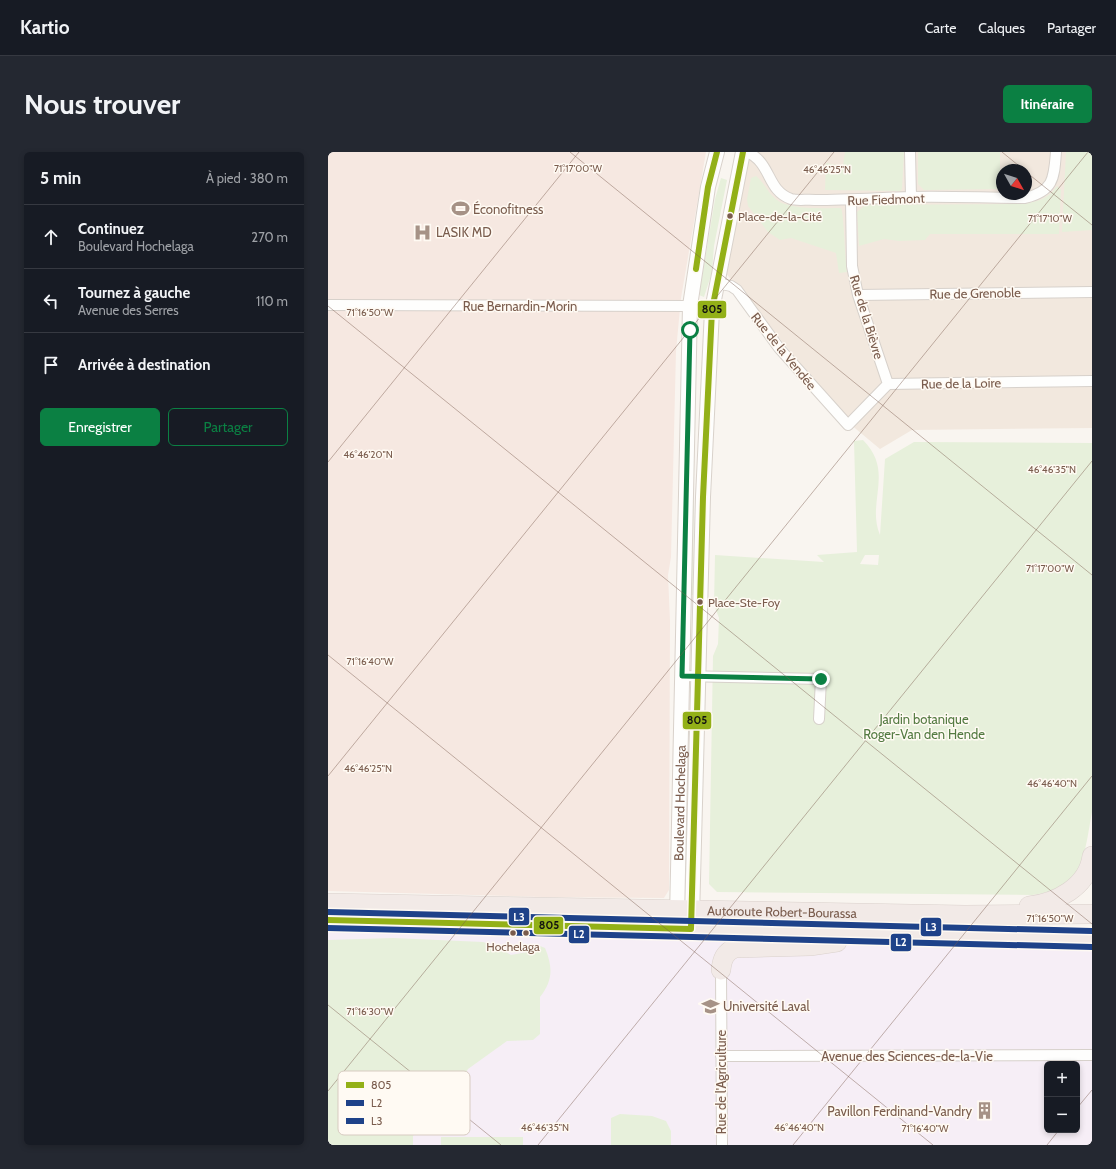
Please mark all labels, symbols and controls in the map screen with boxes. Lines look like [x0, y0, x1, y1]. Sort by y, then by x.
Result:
text: Kartio [20, 16, 69, 39]
text: Carte [925, 19, 956, 37]
text: Calques [978, 19, 1025, 37]
text: Partager [1047, 19, 1096, 37]
button: Itinéraire [1003, 85, 1092, 123]
text: Nous trouver [24, 87, 180, 121]
text: 71°17'00"W [554, 162, 602, 175]
text: 46°46'25"N [803, 163, 851, 176]
north arrow [996, 164, 1032, 200]
text: 5 min [40, 168, 81, 188]
text: À pied · 380 m [206, 170, 288, 186]
street label: Rue Fiedmont [847, 190, 926, 208]
sports icon: Éconofitness [450, 199, 470, 219]
place label: Éconofitness [473, 200, 544, 217]
place label: Place-de-la-Cité [738, 209, 822, 224]
marker: Place-de-la-Cité [725, 211, 735, 221]
text: 71°17'10"W [1028, 212, 1073, 225]
text: Continuez [78, 220, 144, 238]
hospital icon: LASIK MD [413, 222, 433, 242]
place label: LASIK MD [436, 224, 492, 240]
icon: ahead [40, 226, 62, 248]
text: 270 m [251, 229, 288, 245]
text: Boulevard Hochelaga [78, 238, 194, 254]
street label: Rue de la Bièvre [847, 273, 887, 361]
text: Tournez à gauche [78, 284, 190, 302]
street label: Rue de Grenoble [929, 284, 1021, 302]
icon: left [40, 290, 62, 312]
text: 110 m [256, 293, 288, 309]
street label: Rue Bernardin-Morin [463, 298, 577, 314]
line badge: 805 [697, 300, 727, 319]
text: Avenue des Serres [78, 302, 179, 318]
text: 805 [702, 302, 722, 316]
text: 71°16'50"W [347, 306, 394, 319]
street label: Rue de la Vendée [748, 309, 820, 393]
route start [681, 321, 699, 339]
icon: arrive [40, 354, 62, 376]
text: Arrivée à destination [78, 356, 210, 374]
street label: Rue de la Loire [921, 374, 1001, 392]
button: Enregistrer [40, 408, 160, 446]
button: Partager [168, 408, 288, 446]
text: 46°46'20"N [343, 448, 393, 461]
text: 46°46'35"N [1028, 463, 1076, 476]
text: 71°17'00"W [1026, 562, 1074, 575]
place label: Place-Ste-Foy [708, 595, 780, 610]
marker: Place-Ste-Foy [695, 597, 705, 607]
text: 71°16'40"W [346, 655, 394, 668]
route end [812, 670, 830, 688]
line badge: 805 [682, 711, 712, 730]
park label: Jardin botanique Roger-Van den Hende [863, 711, 985, 742]
text: 805 [687, 713, 707, 727]
street label: Boulevard Hochelaga [670, 744, 689, 861]
text: 46°46'25"N [344, 762, 392, 775]
text: 46°46'40"N [1027, 777, 1077, 790]
street label: Autoroute Robert-Bourassa [707, 902, 858, 921]
line badge: L3 [508, 907, 530, 926]
text: L3 [513, 910, 525, 924]
text: 71°16'50"W [1027, 912, 1074, 925]
line badge: 805 [533, 916, 564, 935]
line badge: L3 [920, 917, 942, 937]
text: 805 [539, 918, 559, 932]
text: L3 [925, 920, 937, 934]
line badge: L2 [568, 925, 590, 944]
text: L2 [573, 927, 585, 941]
marker: Hochelaga [508, 928, 518, 938]
unlabelled marker [521, 928, 531, 938]
line badge: L2 [890, 933, 912, 952]
text: L2 [895, 935, 907, 949]
place label: Hochelaga [486, 939, 540, 954]
school or university icon: Université Laval [700, 996, 720, 1016]
place label: Université Laval [723, 998, 809, 1014]
text: 71°16'30"W [347, 1005, 394, 1018]
street label: Rue de l'Agriculture [713, 1030, 729, 1134]
street label: Avenue des Sciences-de-la-Vie [821, 1048, 993, 1064]
map controls [1044, 1061, 1080, 1133]
button: + [1044, 1061, 1080, 1097]
legend [338, 1071, 470, 1135]
text: 805 [371, 1078, 391, 1092]
text: L2 [371, 1096, 383, 1110]
button: − [1044, 1097, 1080, 1133]
building icon: Pavillon Ferdinand-Vandry [975, 1101, 995, 1121]
place label: Pavillon Ferdinand-Vandry [827, 1103, 972, 1119]
text: L3 [371, 1114, 383, 1128]
text: 46°46'35"N [521, 1121, 569, 1134]
text: 46°46'40"N [774, 1121, 824, 1134]
text: 71°16'40"W [901, 1122, 949, 1135]

